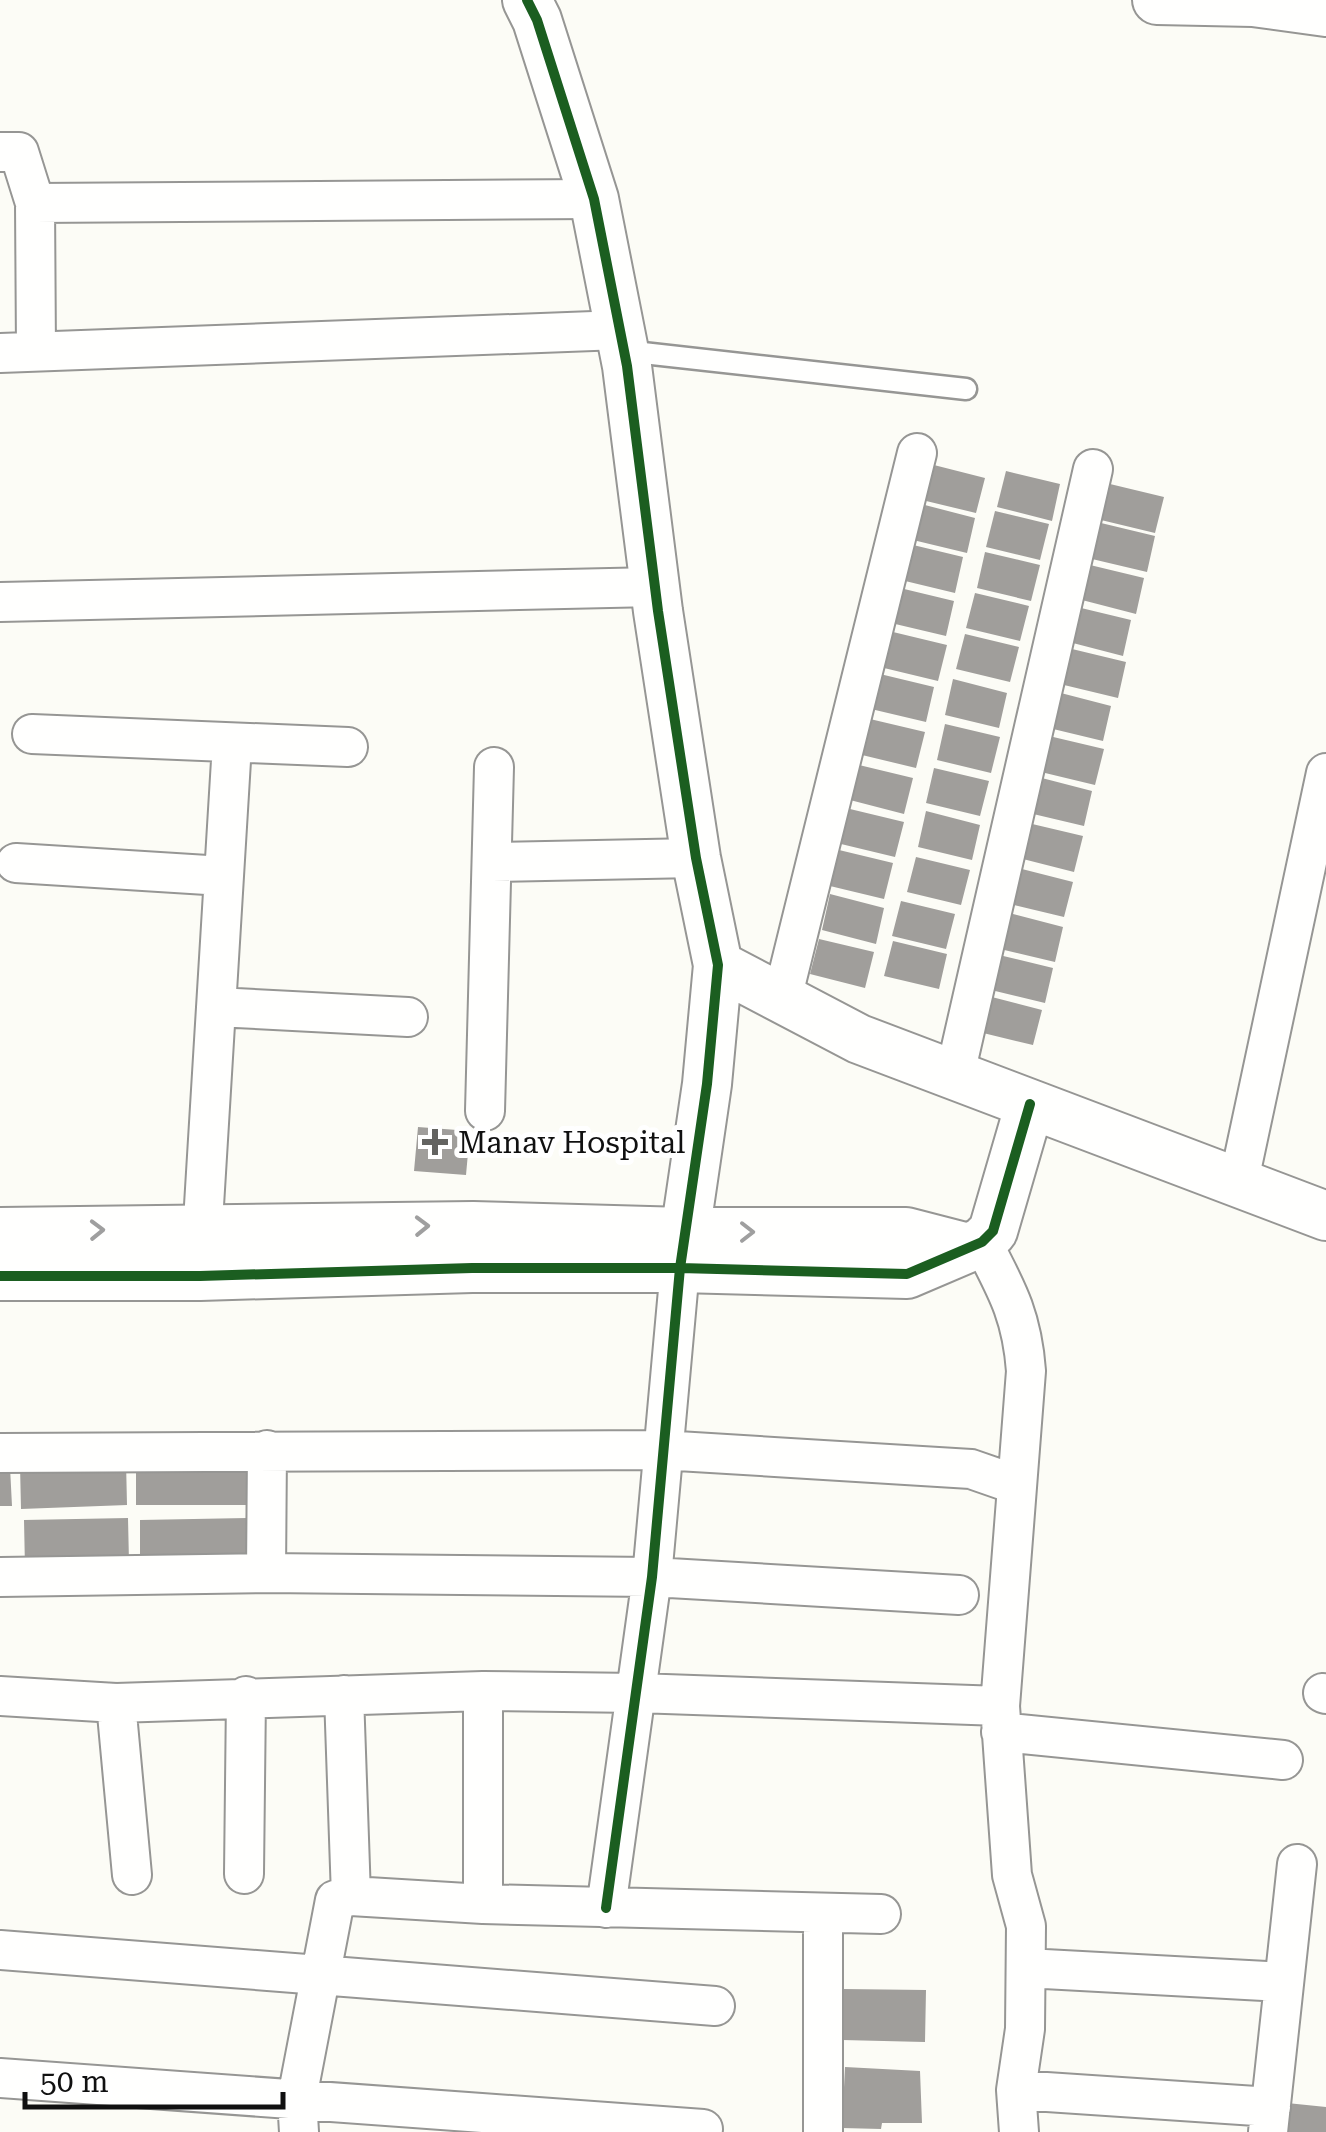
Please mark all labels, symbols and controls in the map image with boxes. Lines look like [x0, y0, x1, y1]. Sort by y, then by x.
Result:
place label: Manav Hospital [458, 1125, 685, 1160]
marker: Manav Hospital [422, 1129, 448, 1155]
one-way arrow [416, 1215, 431, 1237]
one-way arrow [90, 1220, 106, 1241]
one-way arrow [740, 1221, 756, 1243]
scale bar [25, 2047, 282, 2109]
text: 50 m [40, 2064, 109, 2099]

